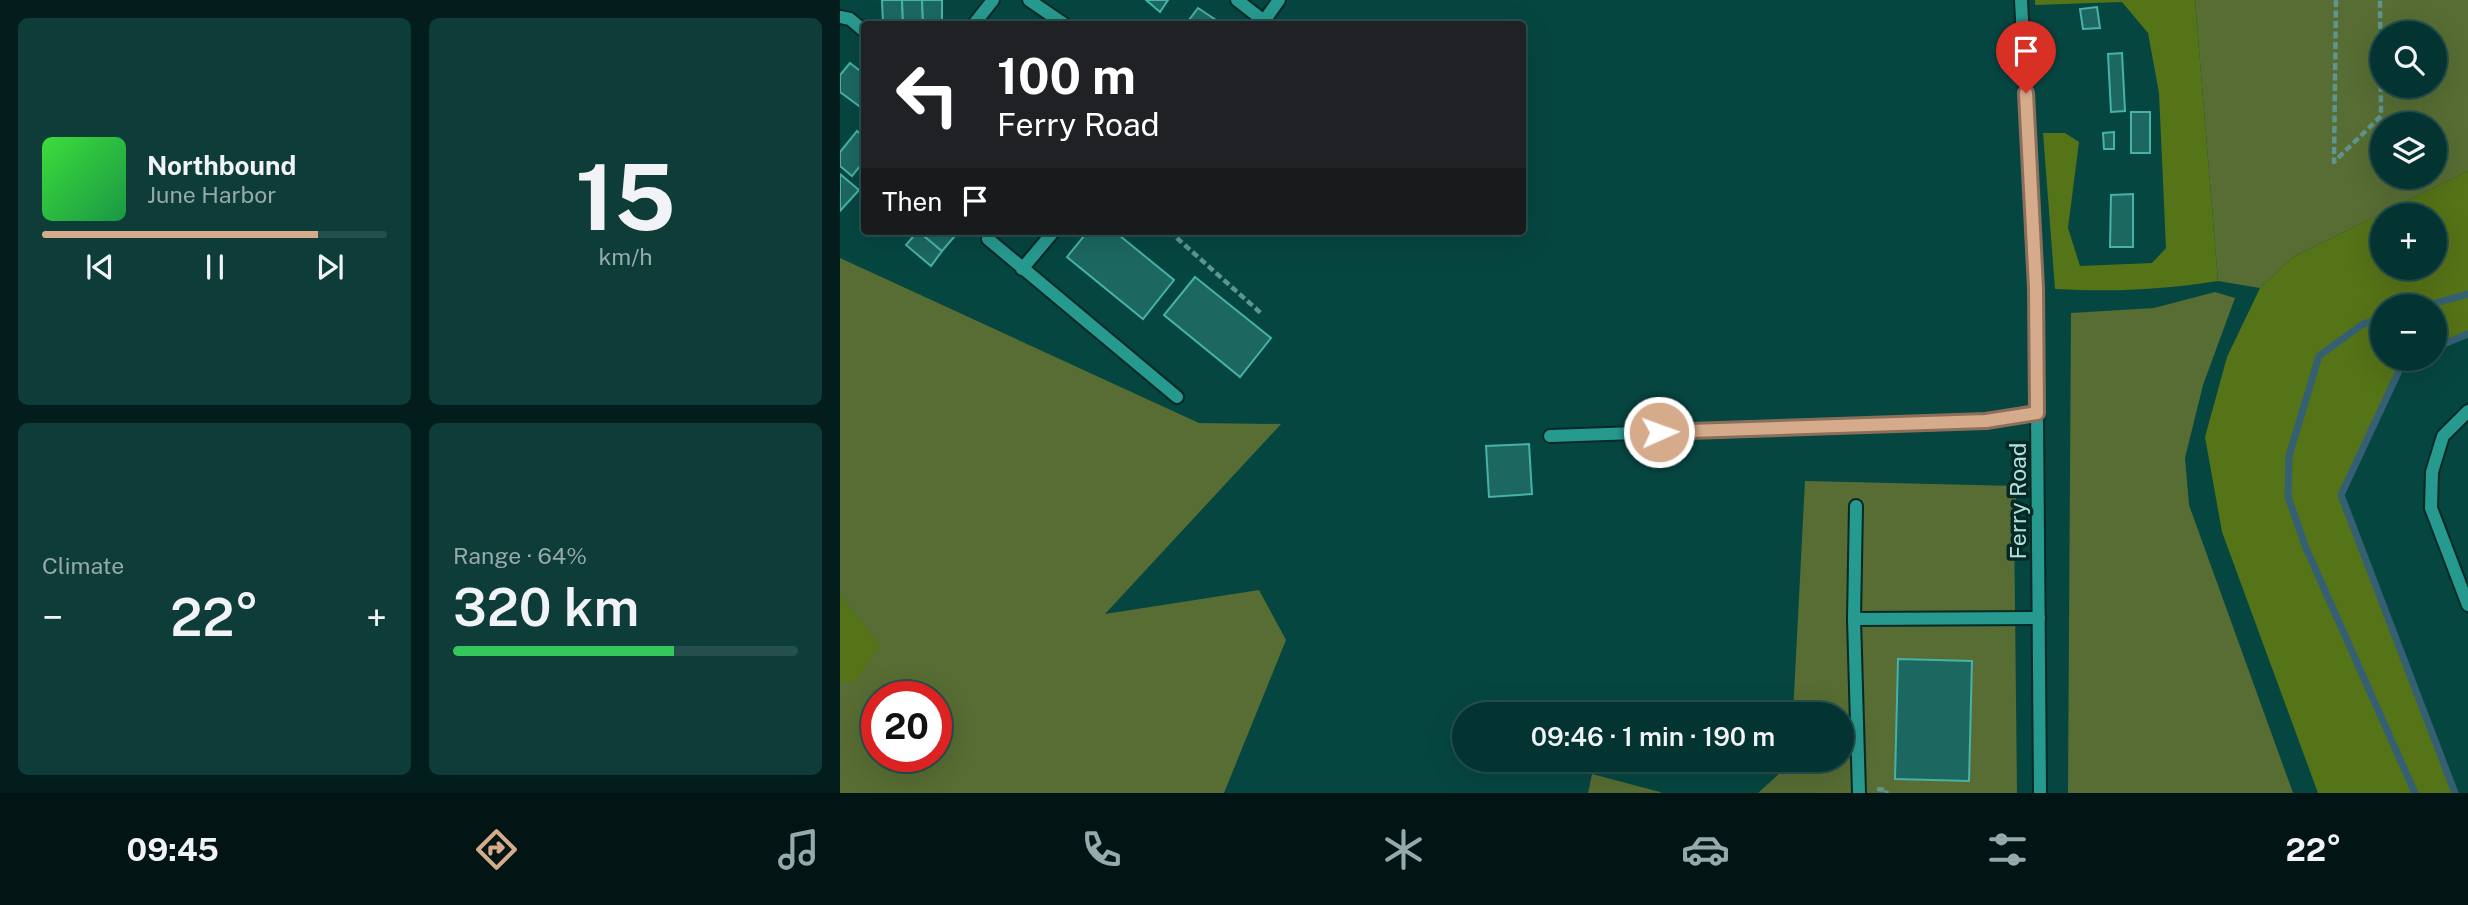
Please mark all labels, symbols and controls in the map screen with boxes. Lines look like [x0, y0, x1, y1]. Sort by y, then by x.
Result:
pin [1996, 21, 2056, 93]
map controls [2370, 21, 2447, 371]
button: search [2370, 21, 2447, 98]
icon: arrive [2007, 32, 2045, 70]
text: 100 m [997, 47, 1136, 105]
icon: left [882, 49, 973, 140]
text: Ferry Road [997, 106, 1160, 143]
button: layers [2370, 112, 2447, 189]
text: 15 [575, 144, 676, 250]
text: Northbound [147, 150, 296, 181]
text: June Harbor [147, 181, 276, 208]
icon: arrive [956, 182, 994, 220]
text: Then [882, 186, 942, 217]
button: + [2370, 203, 2447, 280]
text: km/h [598, 243, 653, 270]
icon: previous [81, 248, 119, 286]
icon: pause [196, 248, 234, 286]
icon: next [311, 248, 349, 286]
button: − [2370, 294, 2447, 371]
position arrow [1622, 395, 1696, 469]
street label: Ferry Road [2004, 443, 2031, 559]
text: Range · 64% [453, 542, 587, 569]
text: Climate [42, 552, 124, 579]
text: 320 km [453, 577, 639, 638]
text: 22° [170, 587, 259, 648]
text: − [42, 595, 63, 640]
text: + [366, 595, 387, 640]
speed limit sign: 20 [861, 681, 952, 772]
text: 09:46 · 1 min · 190 m [1531, 721, 1775, 752]
icon: directions [472, 825, 521, 874]
icon: music [774, 825, 823, 874]
icon: phone [1077, 825, 1126, 874]
icon: climate [1379, 825, 1428, 874]
icon: car [1681, 825, 1730, 874]
icon: filters [1983, 825, 2032, 874]
text: 09:45 [127, 831, 219, 868]
text: 22° [2286, 831, 2341, 868]

